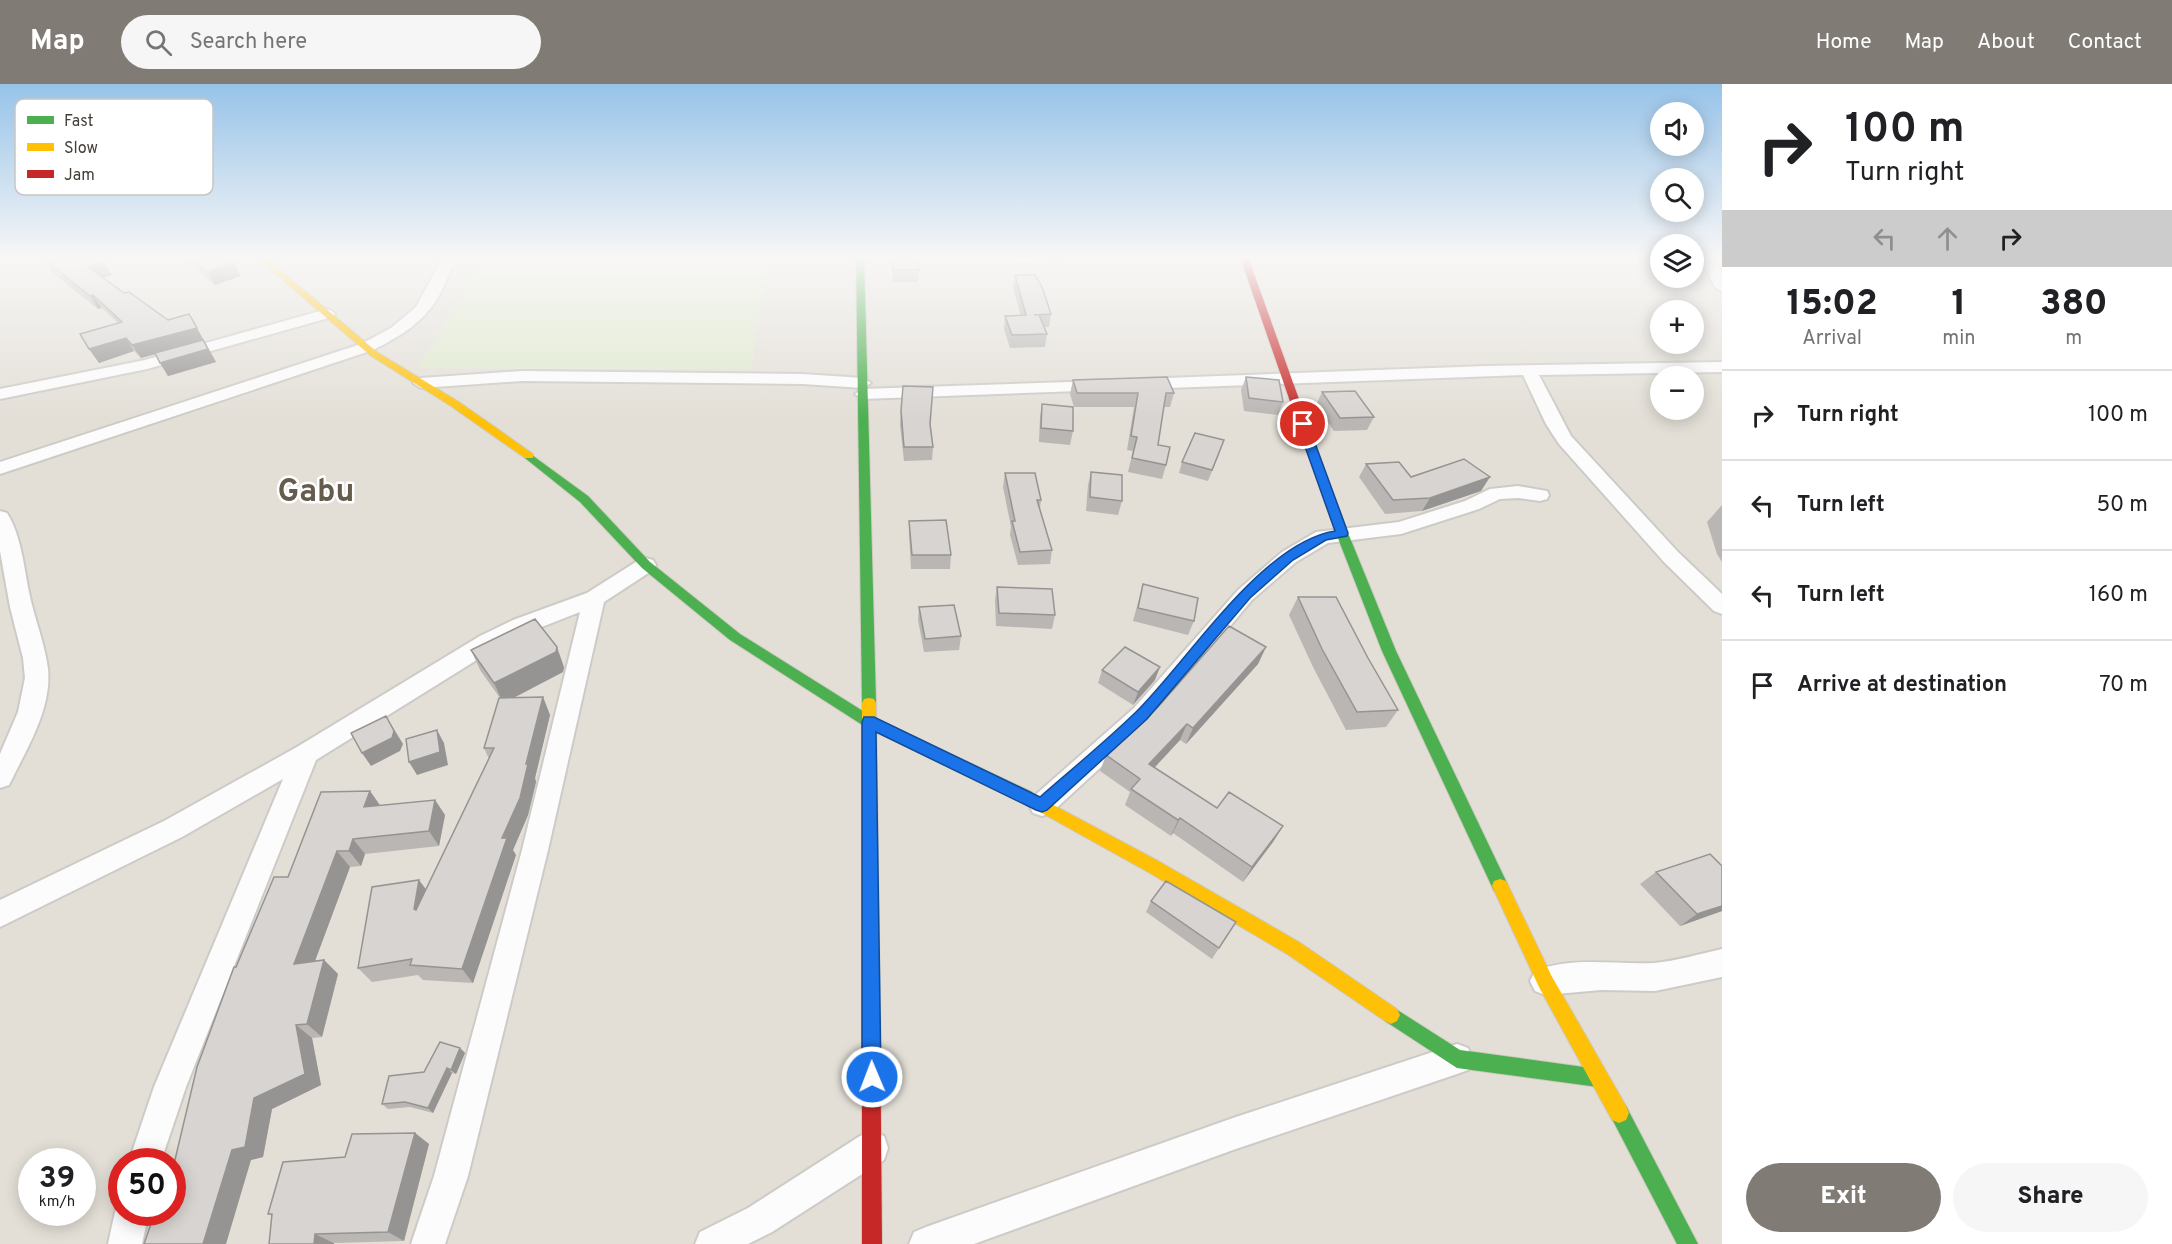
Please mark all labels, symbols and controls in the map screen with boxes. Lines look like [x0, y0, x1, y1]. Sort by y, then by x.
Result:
search box [121, 15, 541, 69]
text: Map [30, 24, 85, 60]
icon: search [142, 26, 175, 59]
text: Search here [190, 29, 307, 56]
text: Home [1816, 29, 1872, 56]
text: Map [1905, 29, 1944, 56]
text: About [1977, 29, 2035, 56]
text: Contact [2068, 29, 2142, 56]
legend [15, 99, 213, 195]
map controls [1650, 102, 1704, 420]
button: sound [1650, 102, 1704, 156]
text: 100 m [1845, 104, 1964, 157]
icon: right [1746, 108, 1824, 186]
text: Fast [64, 112, 94, 132]
text: Slow [64, 139, 98, 159]
text: Turn right [1845, 156, 1964, 190]
text: Jam [64, 166, 95, 186]
button: search [1650, 168, 1704, 222]
icon: left [1868, 222, 1901, 255]
icon: ahead [1931, 222, 1964, 255]
icon: right [1994, 222, 2027, 255]
button: layers [1650, 234, 1704, 288]
text: 15:02 [1786, 282, 1878, 328]
text: 1 [1951, 282, 1966, 328]
text: 380 [2040, 282, 2108, 328]
button: + [1650, 300, 1704, 354]
text: Arrival [1802, 326, 1862, 352]
text: min [1942, 326, 1975, 352]
text: m [2065, 326, 2082, 352]
button: − [1650, 366, 1704, 420]
pin [1277, 398, 1328, 449]
icon: right [1746, 399, 1779, 432]
text: Turn right [1797, 402, 1899, 429]
text: 100 m [2088, 402, 2148, 429]
icon: arrive [1286, 407, 1319, 440]
district label: Gabu [277, 473, 355, 513]
icon: left [1746, 489, 1779, 522]
text: Turn left [1797, 492, 1885, 519]
text: 50 m [2096, 492, 2148, 519]
icon: left [1746, 579, 1779, 612]
text: Turn left [1797, 582, 1885, 609]
text: 160 m [2089, 582, 2148, 609]
icon: arrive [1746, 669, 1779, 702]
text: Arrive at destination [1797, 672, 2007, 699]
text: 70 m [2099, 672, 2148, 699]
position arrow [840, 1045, 904, 1109]
speed limit sign: 50 [108, 1148, 186, 1226]
text: 39 [39, 1161, 75, 1198]
button: Exit [1746, 1163, 1941, 1232]
button: Share [1953, 1163, 2148, 1232]
text: km/h [39, 1193, 75, 1212]

